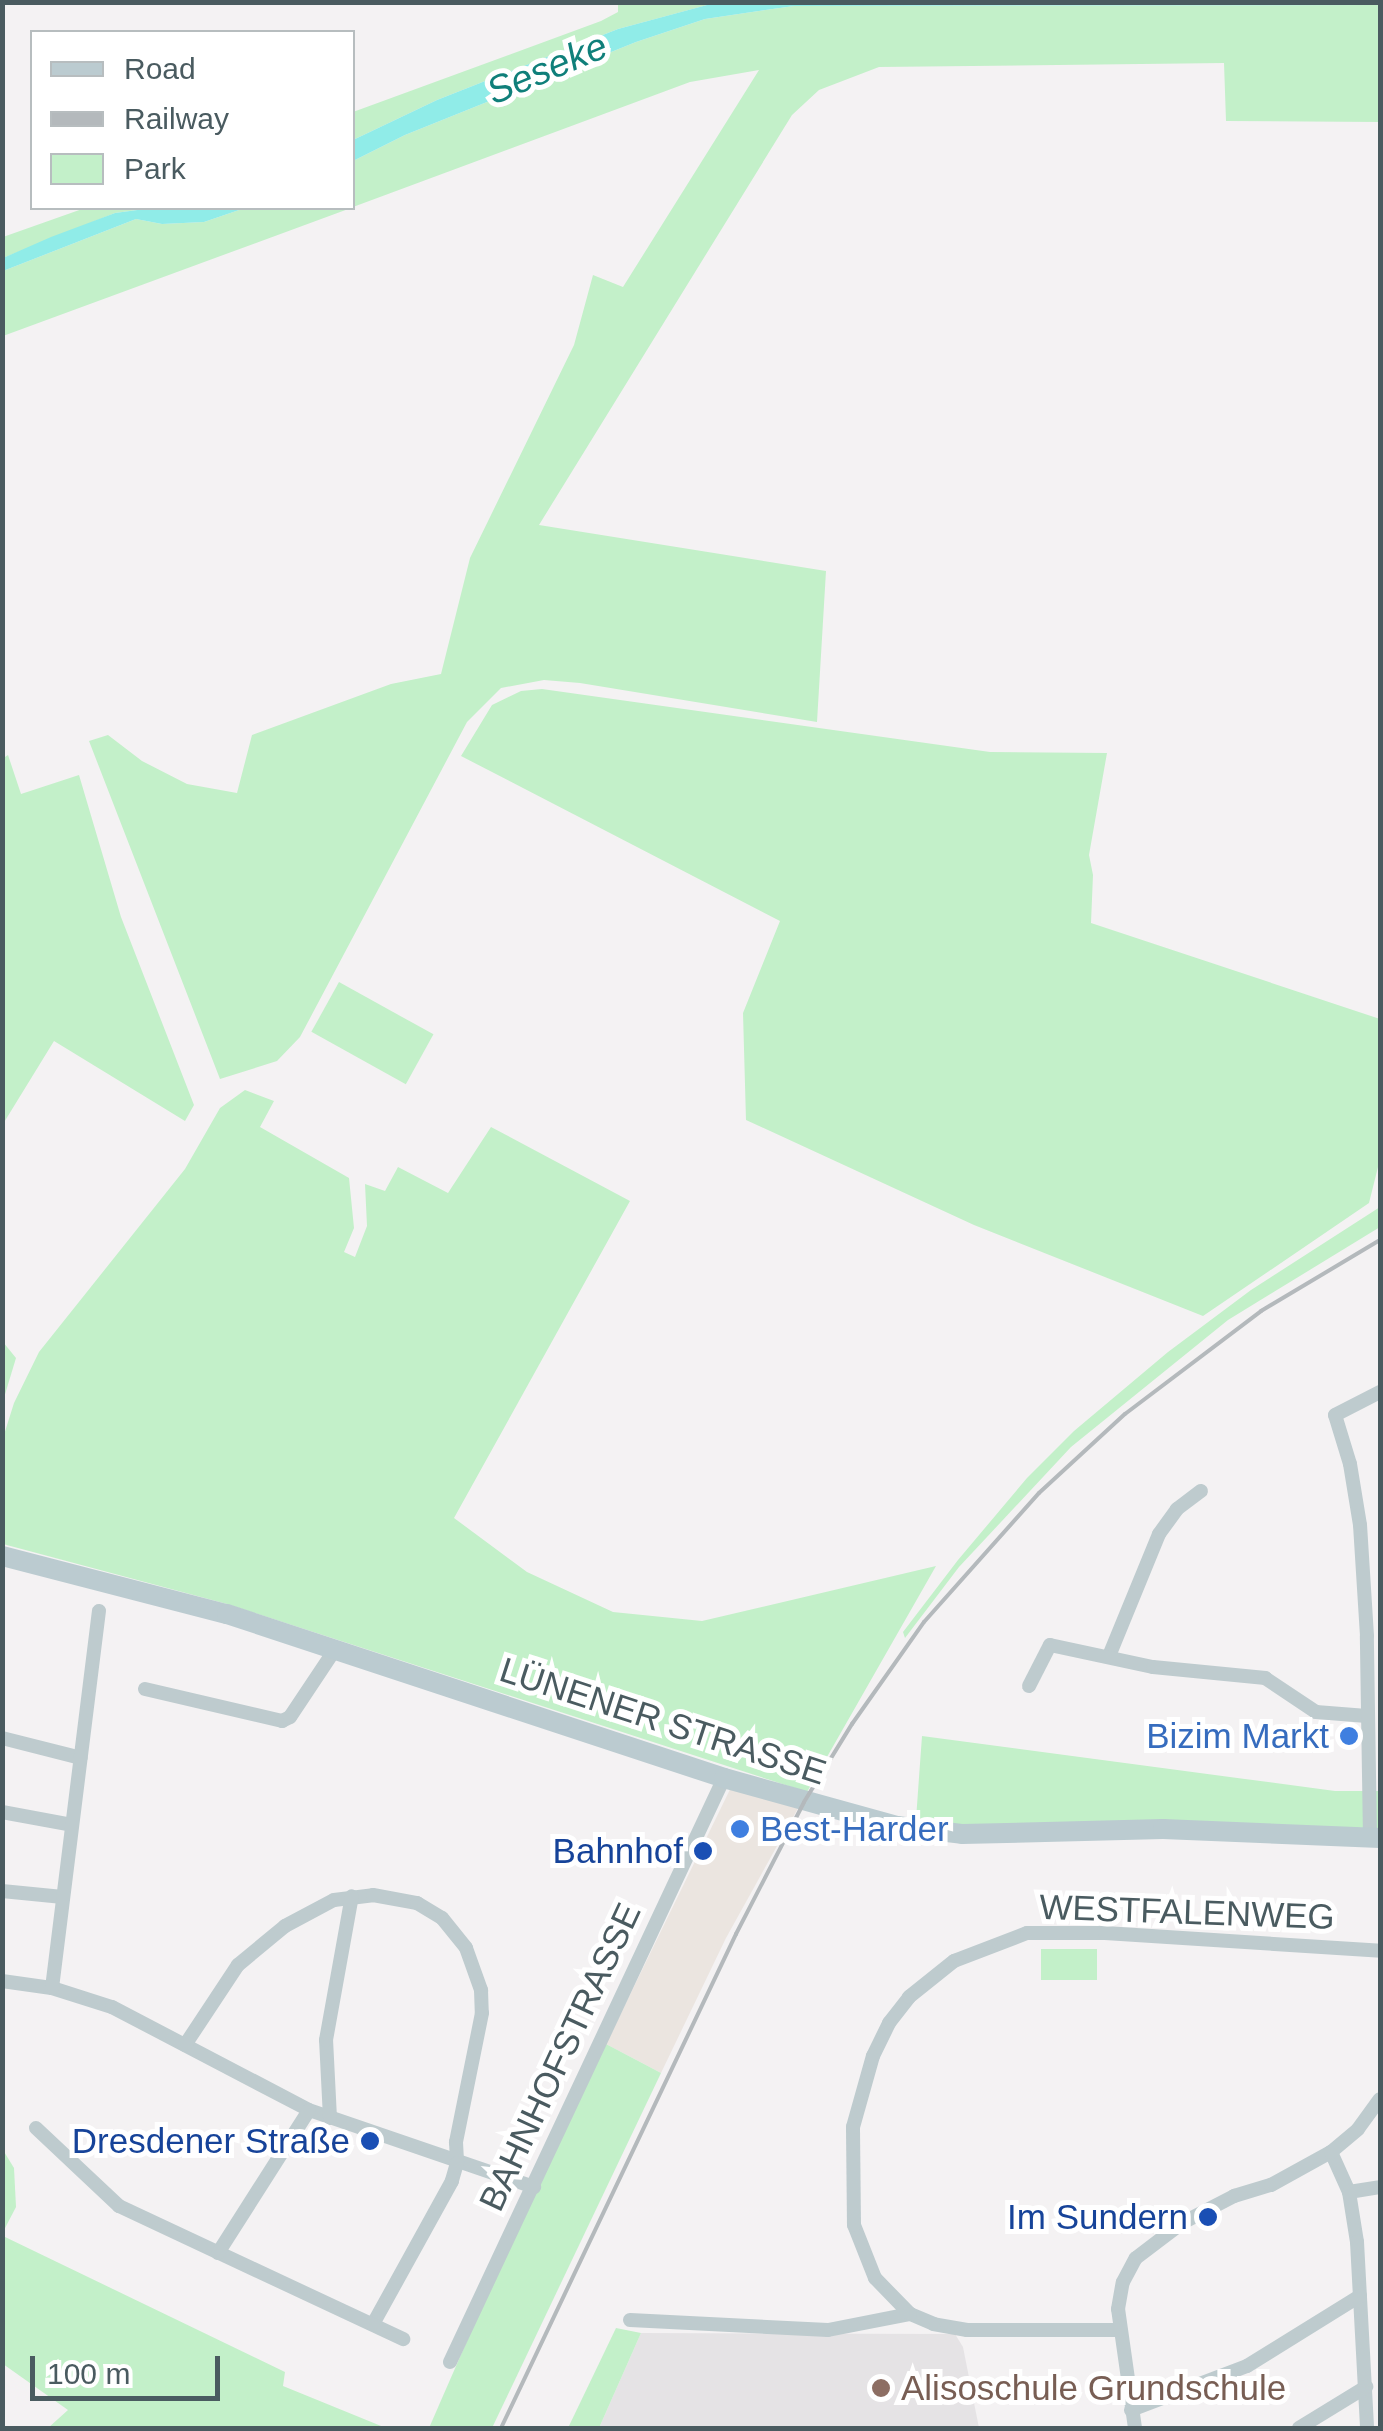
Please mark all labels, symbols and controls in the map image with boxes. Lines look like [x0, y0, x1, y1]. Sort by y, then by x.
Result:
water label: Seseke [480, 23, 614, 115]
legend [30, 30, 355, 210]
text: Road [124, 52, 196, 85]
text: Railway [124, 102, 229, 135]
text: Park [124, 152, 186, 185]
street label: LÜNENER STRASSE [495, 1648, 831, 1794]
place label: Bizim Markt [1146, 1715, 1329, 1757]
marker: Bizim Markt [1338, 1725, 1360, 1747]
place label: Best-Harder [760, 1808, 949, 1850]
marker: Best-Harder [729, 1818, 751, 1840]
place label: Bahnhof [553, 1830, 683, 1872]
marker: Bahnhof [692, 1840, 714, 1862]
street label: WESTFALENWEG [1039, 1886, 1335, 1938]
street label: BAHNHOFSTRASSE [470, 1897, 650, 2217]
place label: Dresdener Straße [72, 2120, 350, 2162]
marker: Dresdener Straße [359, 2130, 381, 2152]
place label: Im Sundern [1007, 2196, 1188, 2238]
marker: Im Sundern [1197, 2206, 1219, 2228]
scale bar [35, 2336, 225, 2398]
text: 100 m [47, 2357, 130, 2390]
place label: Alisoschule Grundschule [901, 2367, 1286, 2409]
marker: Alisoschule Grundschule [870, 2377, 892, 2399]

